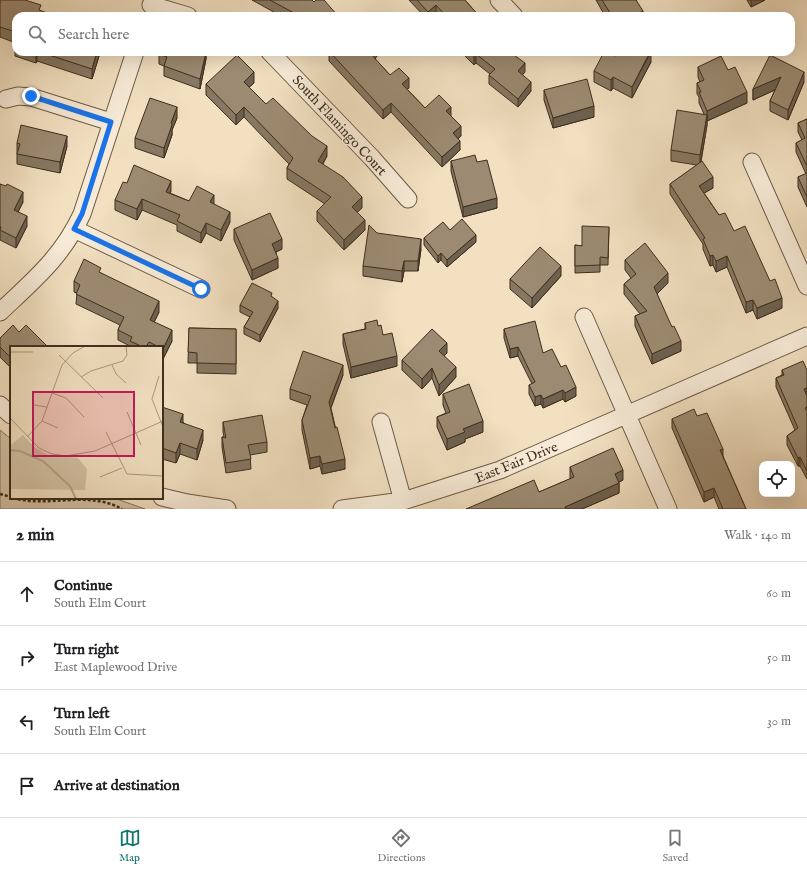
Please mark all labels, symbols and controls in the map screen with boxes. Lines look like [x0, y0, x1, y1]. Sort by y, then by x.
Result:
search box [12, 12, 795, 56]
icon: search [26, 23, 48, 45]
text: Search here [58, 25, 129, 44]
street label: South Flamingo Court [288, 72, 391, 180]
route end [22, 87, 40, 105]
route start [192, 280, 210, 298]
inset map [10, 346, 163, 499]
street label: East Fair Drive [472, 438, 561, 488]
map controls [759, 461, 795, 497]
button: locate [759, 461, 795, 497]
text: 2 min [16, 525, 54, 546]
text: Walk · 140 m [724, 527, 791, 544]
text: Continue [54, 576, 112, 595]
icon: ahead [16, 583, 38, 605]
text: 60 m [766, 585, 791, 602]
text: South Elm Court [54, 595, 146, 612]
text: Turn right [54, 640, 119, 659]
icon: right [16, 647, 38, 669]
text: 50 m [767, 649, 791, 666]
text: East Maplewood Drive [54, 659, 177, 676]
text: Turn left [54, 704, 110, 723]
icon: left [16, 711, 38, 733]
text: 30 m [767, 713, 791, 730]
text: South Elm Court [54, 723, 146, 740]
icon: arrive [16, 775, 38, 797]
text: Arrive at destination [54, 776, 180, 795]
tab: Map [119, 827, 141, 865]
tab: Directions [378, 827, 425, 865]
tab: Saved [662, 827, 688, 865]

